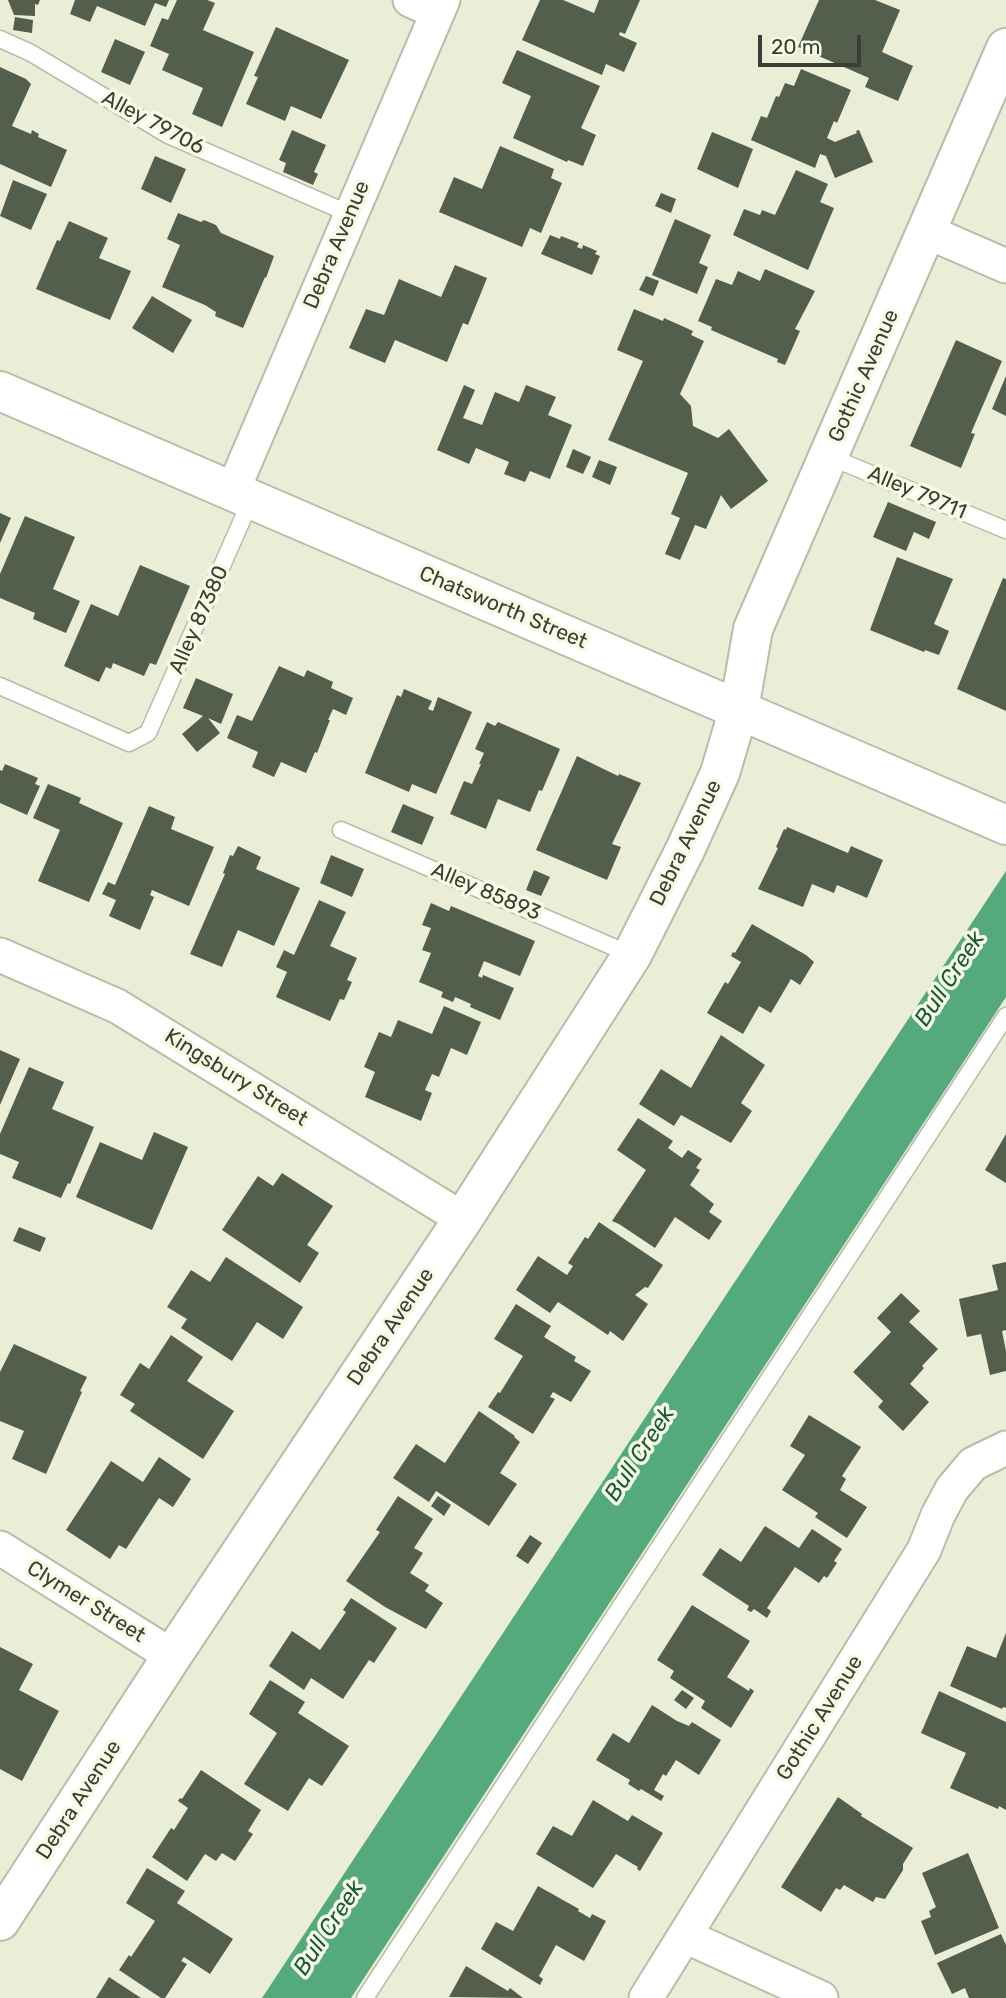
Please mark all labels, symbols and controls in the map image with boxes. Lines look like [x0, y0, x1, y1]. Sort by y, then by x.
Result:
scale bar [761, 21, 864, 65]
text: 20 m [771, 34, 820, 59]
street label: Alley 79706 [97, 85, 209, 161]
street label: Debra Avenue [299, 177, 375, 313]
street label: Gothic Avenue [823, 306, 905, 446]
street label: Alley 79711 [864, 461, 970, 525]
street label: Chatsworth Street [415, 561, 591, 655]
street label: Alley 87380 [164, 562, 234, 678]
street label: Debra Avenue [645, 776, 727, 910]
street label: Alley 85893 [428, 858, 544, 926]
water label: Bull Creek [909, 926, 991, 1032]
street label: Kingsbury Street [160, 1024, 312, 1132]
street label: Debra Avenue [342, 1263, 440, 1391]
water label: Bull Creek [599, 1401, 681, 1507]
street label: Clymer Street [22, 1556, 150, 1648]
street label: Gothic Avenue [772, 1651, 868, 1785]
street label: Debra Avenue [31, 1736, 127, 1864]
water label: Bull Creek [288, 1875, 370, 1981]

